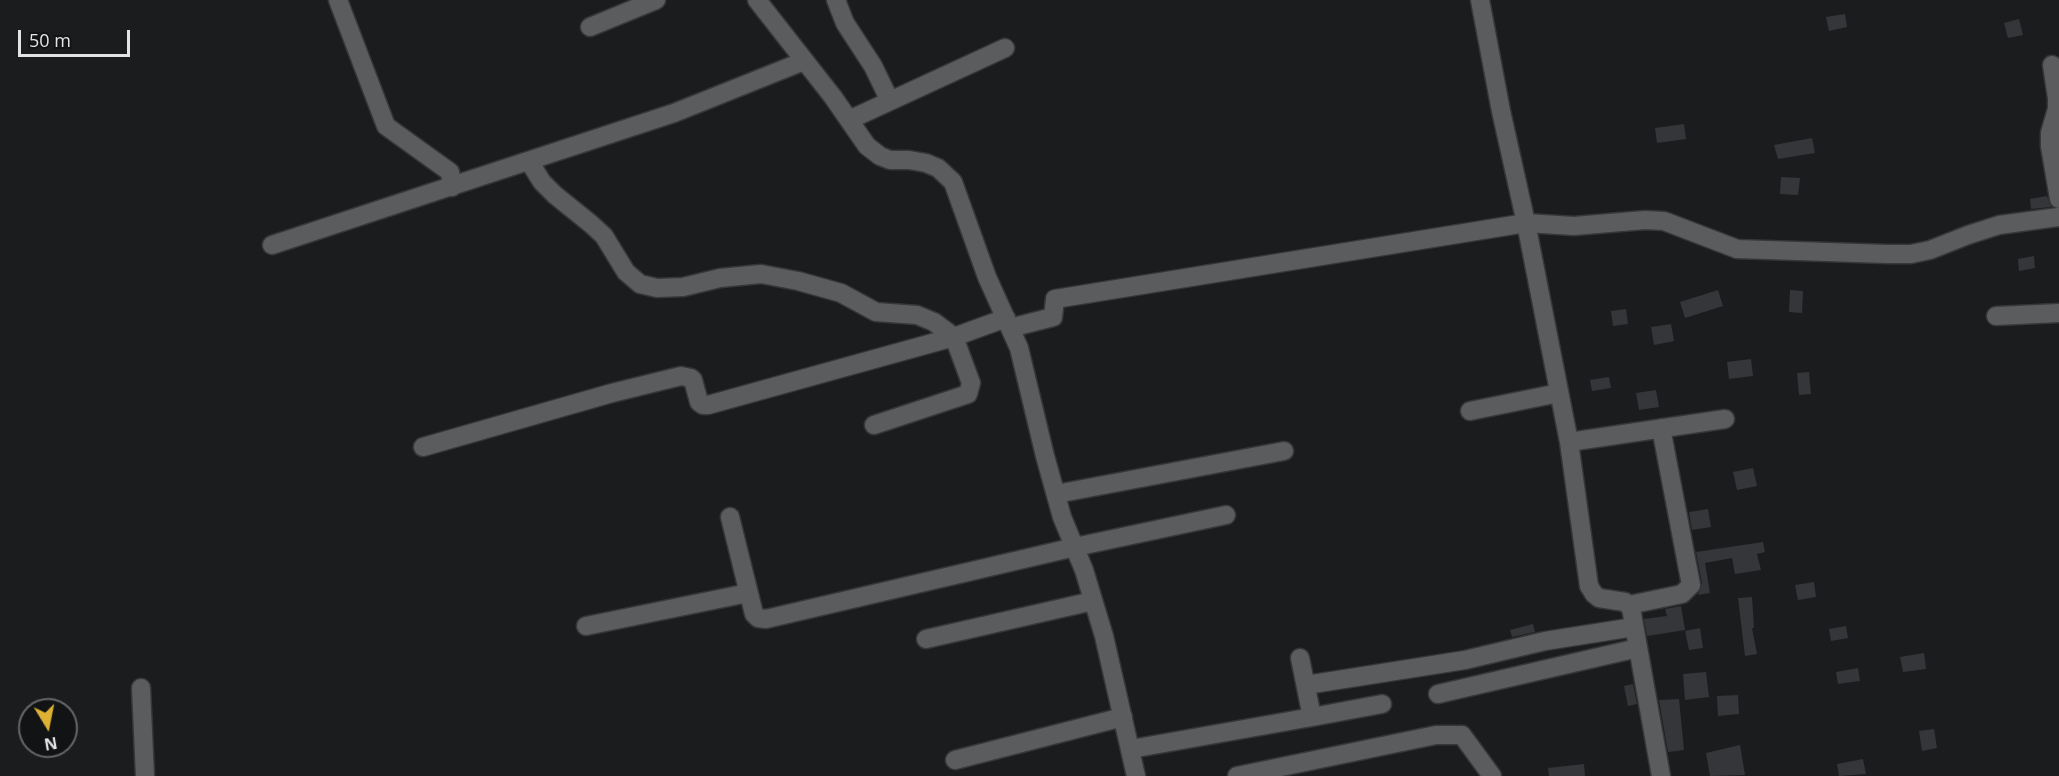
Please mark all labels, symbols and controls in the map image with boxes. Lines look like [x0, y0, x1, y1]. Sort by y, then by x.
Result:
scale bar [21, 18, 134, 56]
text: 50 m [29, 28, 71, 52]
north arrow [18, 698, 78, 758]
text: N [42, 732, 59, 756]

